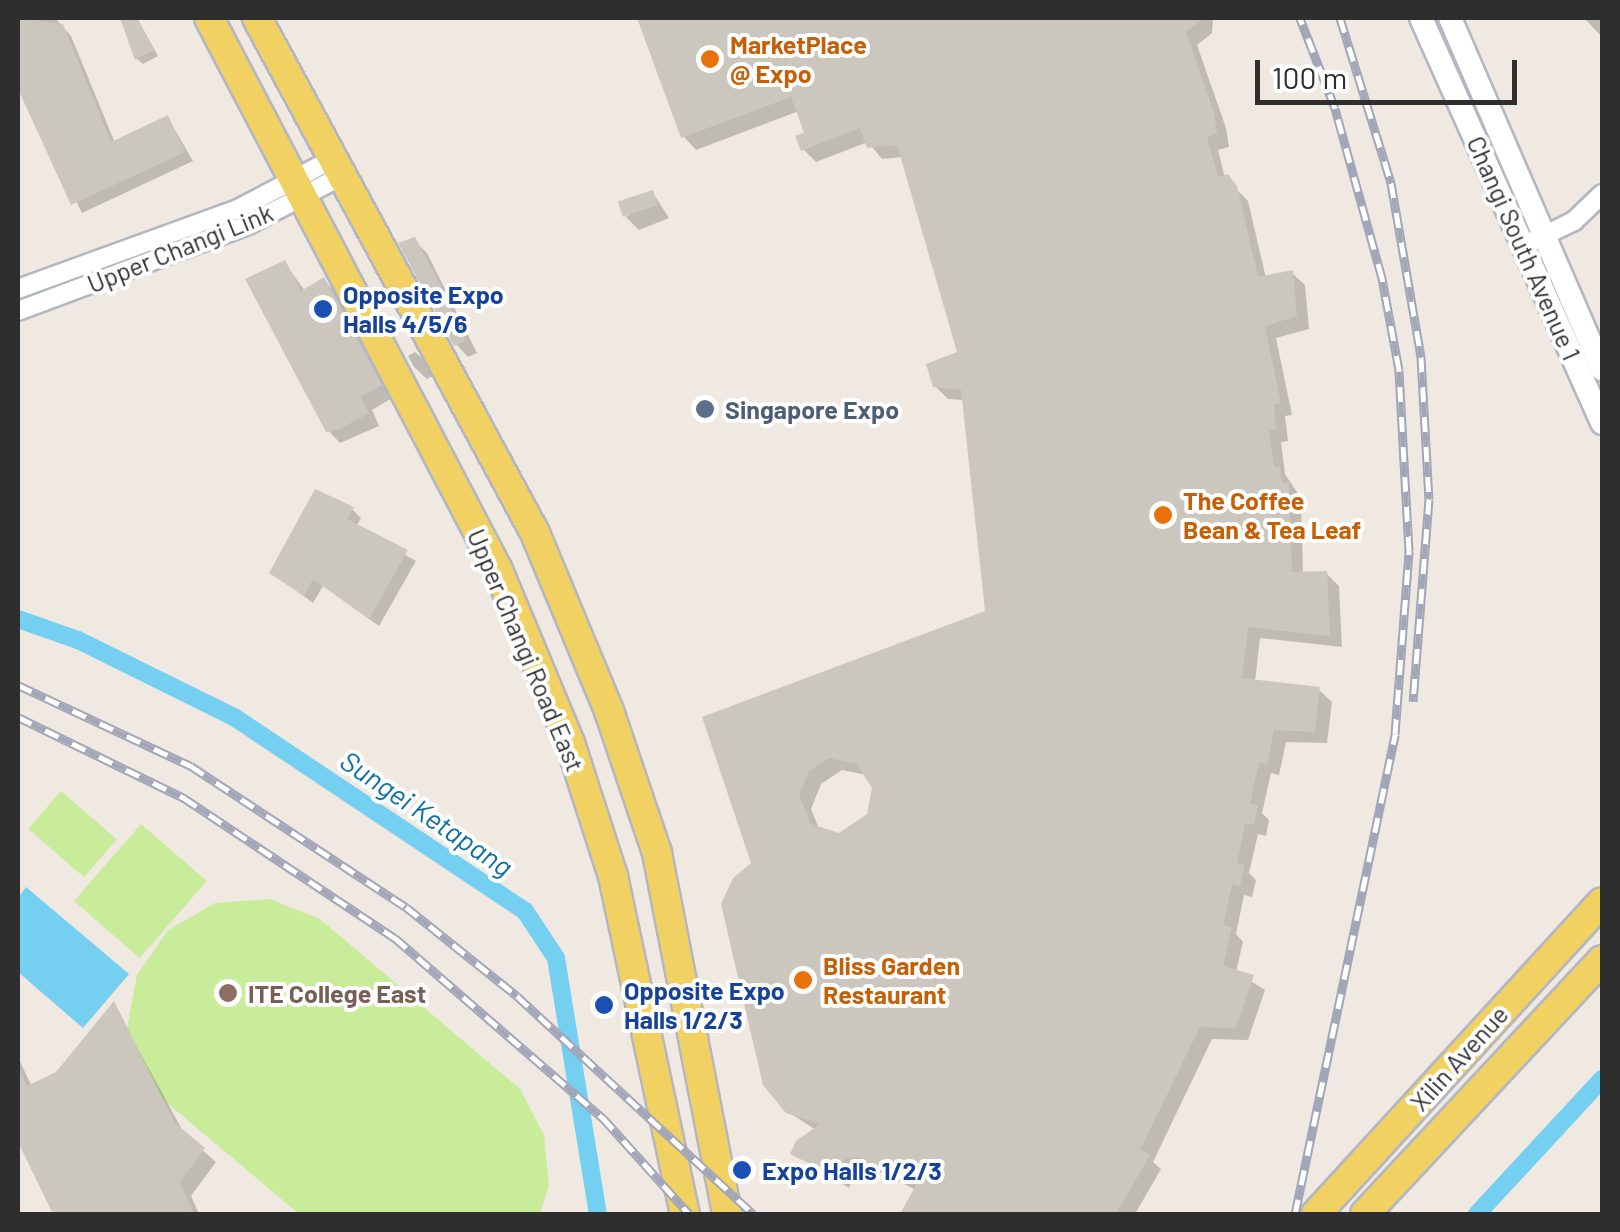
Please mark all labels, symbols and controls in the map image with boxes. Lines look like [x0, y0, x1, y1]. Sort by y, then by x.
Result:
place label: MarketPlace @ Expo [730, 30, 867, 89]
scale bar [1260, 40, 1522, 102]
marker: MarketPlace @ Expo [699, 48, 721, 70]
text: 100 m [1272, 59, 1347, 95]
street label: Changi South Avenue 1 [1461, 131, 1587, 365]
street label: Upper Changi Link [83, 197, 277, 299]
place label: Opposite Expo Halls 4/5/6 [343, 280, 504, 339]
marker: Opposite Expo Halls 4/5/6 [312, 298, 334, 320]
place label: Singapore Expo [725, 394, 899, 424]
marker: Singapore Expo [694, 398, 716, 420]
place label: The Coffee Bean & Tea Leaf [1183, 486, 1361, 545]
marker: The Coffee Bean & Tea Leaf [1152, 504, 1174, 526]
street label: Upper Changi Road East [461, 524, 591, 776]
water label: Sungei Ketapang [335, 743, 519, 883]
place label: Bliss Garden Restaurant [823, 951, 960, 1010]
marker: Bliss Garden Restaurant [792, 969, 814, 991]
place label: Opposite Expo Halls 1/2/3 [624, 976, 785, 1035]
place label: ITE College East [248, 978, 426, 1008]
marker: ITE College East [217, 982, 239, 1004]
marker: Opposite Expo Halls 1/2/3 [593, 994, 615, 1016]
street label: Xilin Avenue [1404, 999, 1514, 1117]
place label: Expo Halls 1/2/3 [762, 1155, 942, 1185]
marker: Expo Halls 1/2/3 [731, 1159, 753, 1181]

